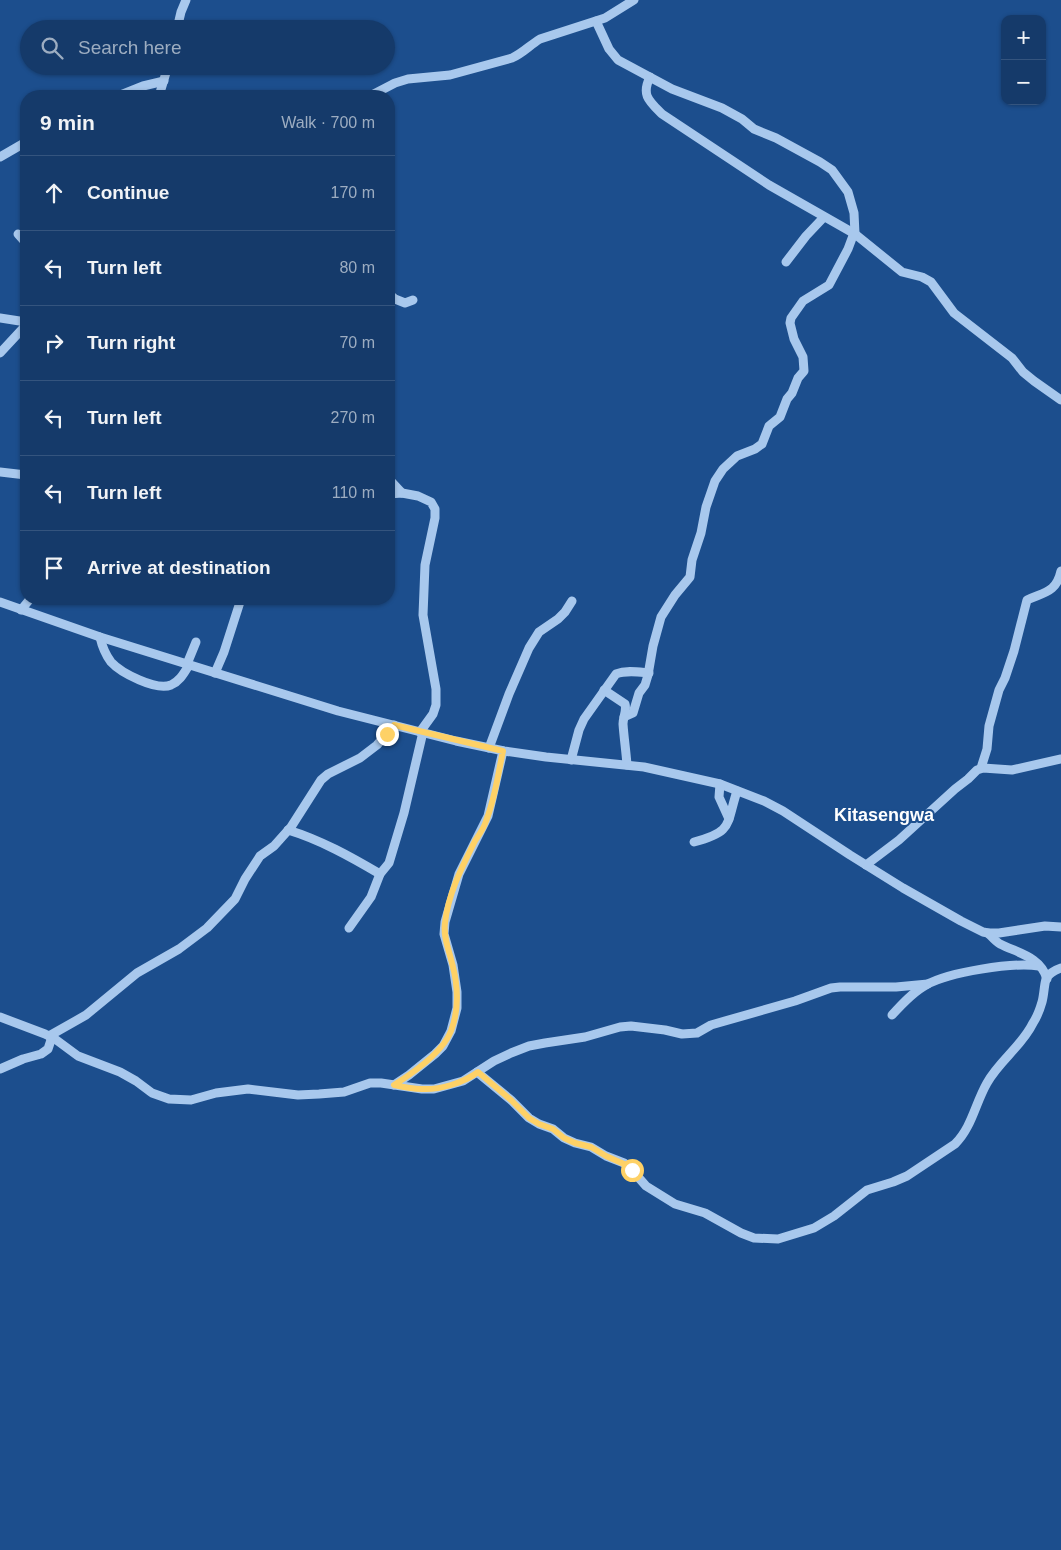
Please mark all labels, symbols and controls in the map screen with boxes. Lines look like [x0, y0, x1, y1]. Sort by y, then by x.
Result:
map controls [1001, 15, 1046, 105]
button: + [1001, 15, 1046, 60]
search box [20, 20, 395, 75]
icon: search [38, 34, 66, 62]
text: Search here [78, 37, 182, 58]
button: − [1001, 60, 1046, 105]
text: 9 min [40, 111, 95, 134]
text: Walk · 700 m [281, 114, 375, 131]
icon: ahead [40, 179, 68, 207]
text: Continue [87, 182, 169, 203]
text: 170 m [331, 184, 375, 201]
icon: left [40, 254, 68, 282]
text: Turn left [87, 257, 162, 278]
text: 80 m [339, 259, 375, 276]
icon: right [40, 329, 68, 357]
text: Turn right [87, 332, 175, 353]
text: 70 m [339, 334, 375, 351]
icon: left [40, 404, 68, 432]
text: Turn left [87, 407, 162, 428]
text: 270 m [331, 409, 375, 426]
icon: left [40, 479, 68, 507]
text: Turn left [87, 482, 162, 503]
text: 110 m [332, 484, 375, 501]
icon: arrive [40, 554, 68, 582]
text: Arrive at destination [87, 557, 271, 578]
route end [376, 723, 399, 746]
district label: Kitasengwa [834, 805, 935, 825]
route start [621, 1159, 644, 1182]

